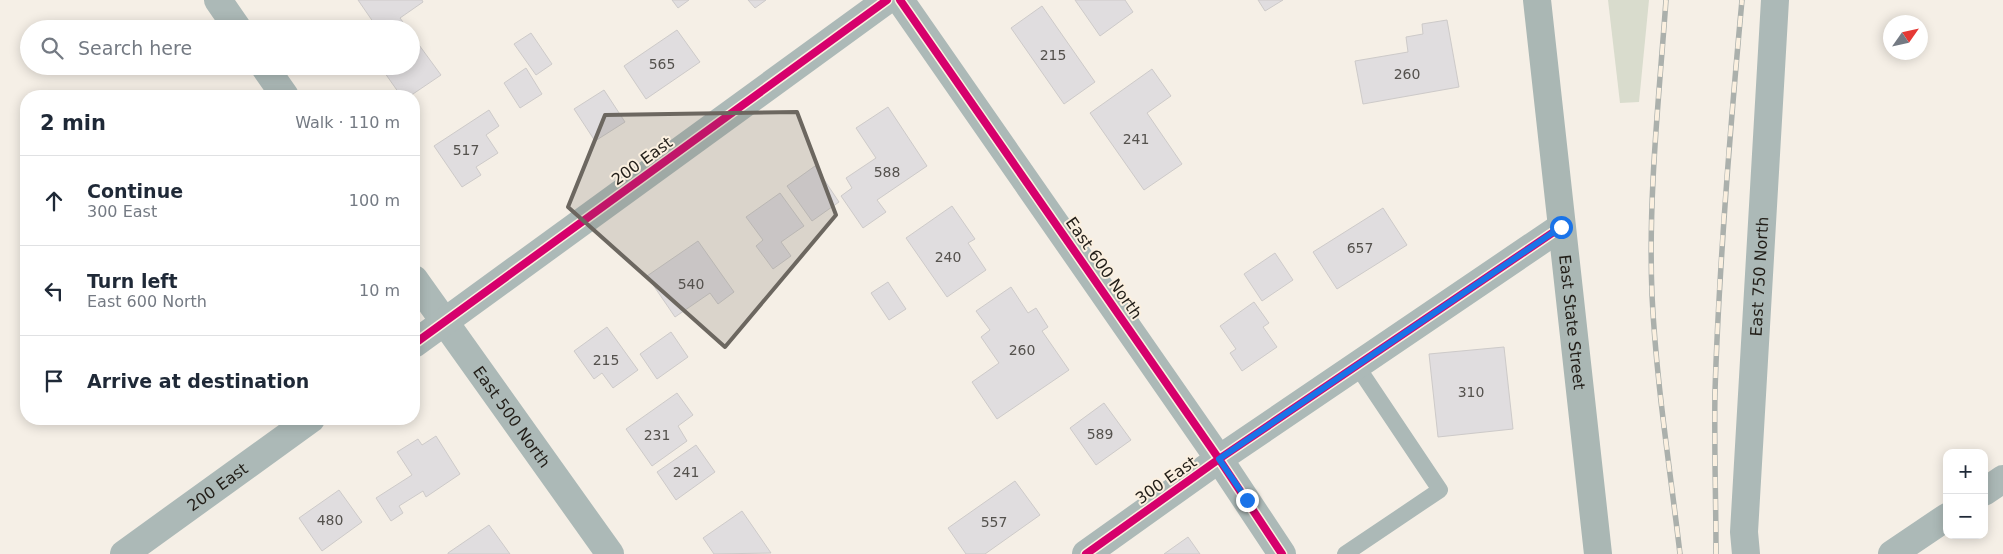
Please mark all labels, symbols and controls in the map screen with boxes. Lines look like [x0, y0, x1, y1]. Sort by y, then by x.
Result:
north arrow [1883, 15, 1928, 60]
search box [20, 20, 420, 75]
icon: search [38, 34, 66, 62]
text: Search here [78, 37, 192, 59]
house number: 215 [1040, 47, 1066, 63]
house number: 565 [649, 56, 675, 72]
house number: 260 [1394, 66, 1420, 82]
text: 2 min [40, 111, 106, 135]
text: Walk · 110 m [295, 113, 400, 132]
house number: 241 [1123, 131, 1149, 147]
street label: 200 East [608, 133, 676, 189]
house number: 517 [453, 142, 479, 158]
house number: 588 [874, 164, 900, 180]
text: Continue [87, 180, 183, 202]
icon: ahead [40, 187, 68, 215]
text: 100 m [349, 191, 400, 210]
text: 300 East [87, 202, 157, 221]
street label: East 600 North [1062, 213, 1146, 323]
route start [1550, 216, 1573, 239]
street label: East 750 North [1746, 216, 1772, 337]
house number: 657 [1347, 240, 1373, 256]
house number: 240 [935, 249, 961, 265]
street label: East State Street [1556, 254, 1589, 391]
text: Turn left [87, 270, 178, 292]
house number: 540 [678, 276, 704, 292]
icon: left [40, 277, 68, 305]
text: 10 m [359, 281, 400, 300]
text: East 600 North [87, 292, 207, 311]
house number: 260 [1009, 342, 1035, 358]
house number: 215 [593, 352, 619, 368]
street label: East 500 North [470, 362, 555, 471]
icon: arrive [40, 367, 68, 395]
text: Arrive at destination [87, 370, 309, 392]
house number: 310 [1458, 384, 1484, 400]
house number: 589 [1087, 426, 1113, 442]
house number: 231 [644, 427, 670, 443]
map controls [1943, 449, 1988, 539]
button: + [1943, 449, 1988, 494]
street label: 300 East [1132, 452, 1200, 508]
street label: 200 East [183, 458, 251, 515]
house number: 241 [673, 464, 699, 480]
route end [1236, 489, 1259, 512]
button: − [1943, 494, 1988, 539]
house number: 480 [317, 512, 343, 528]
house number: 557 [981, 514, 1007, 530]

